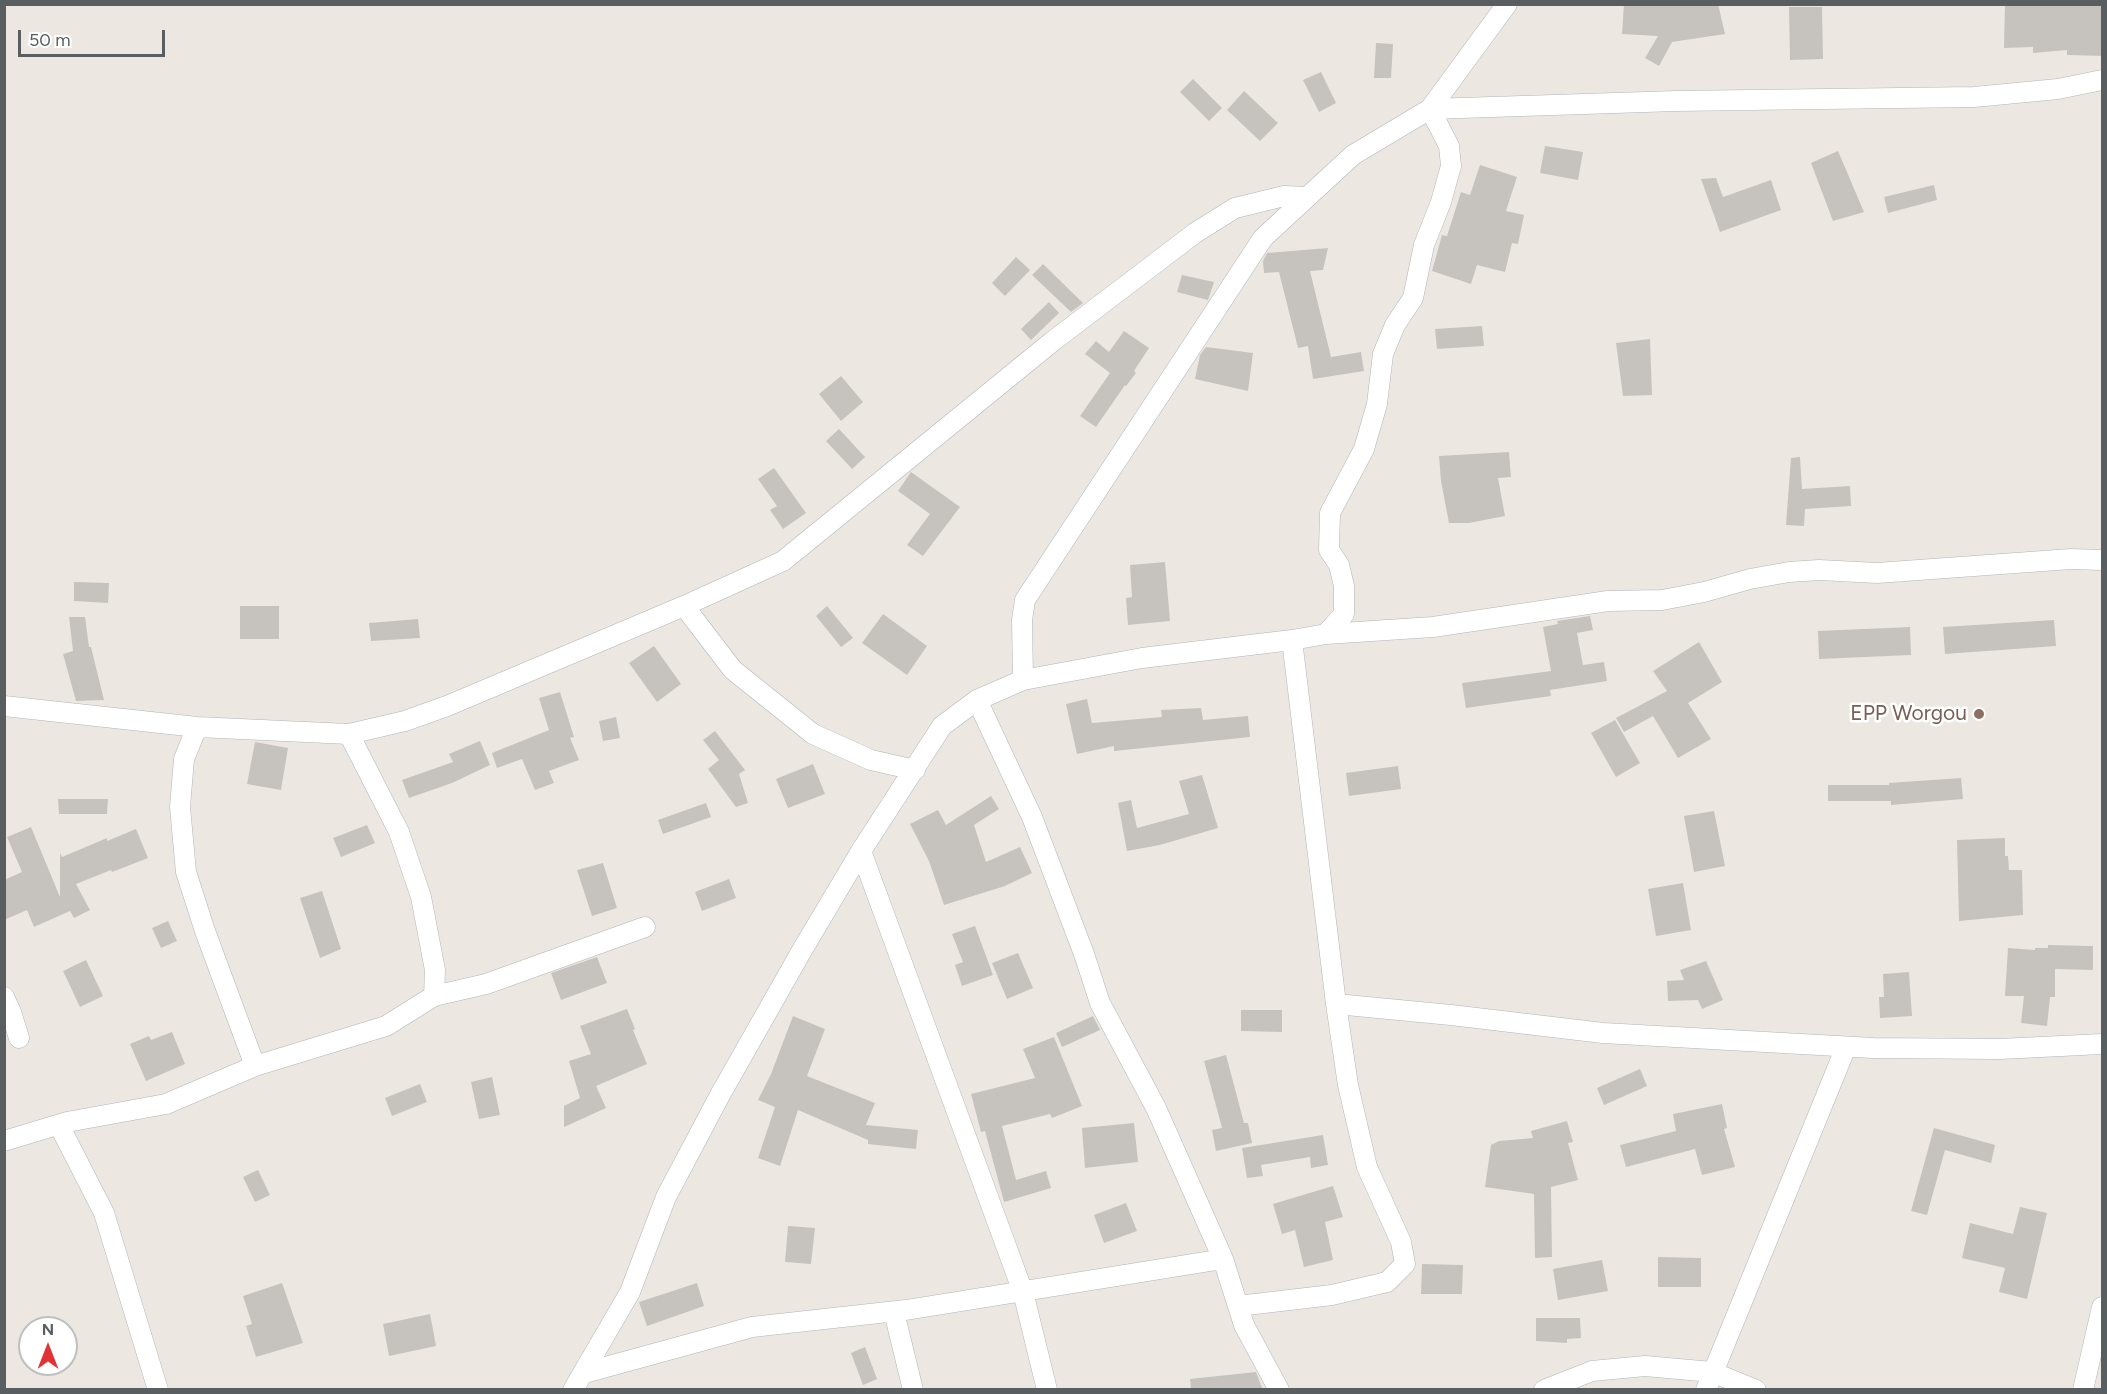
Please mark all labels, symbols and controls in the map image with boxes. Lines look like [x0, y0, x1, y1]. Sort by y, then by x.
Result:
scale bar [21, 18, 168, 56]
text: 50 m [29, 29, 71, 51]
place label: EPP Worgou [1850, 701, 1967, 727]
marker: EPP Worgou [1972, 707, 1986, 721]
north arrow [18, 1316, 78, 1376]
text: N [42, 1320, 54, 1339]

